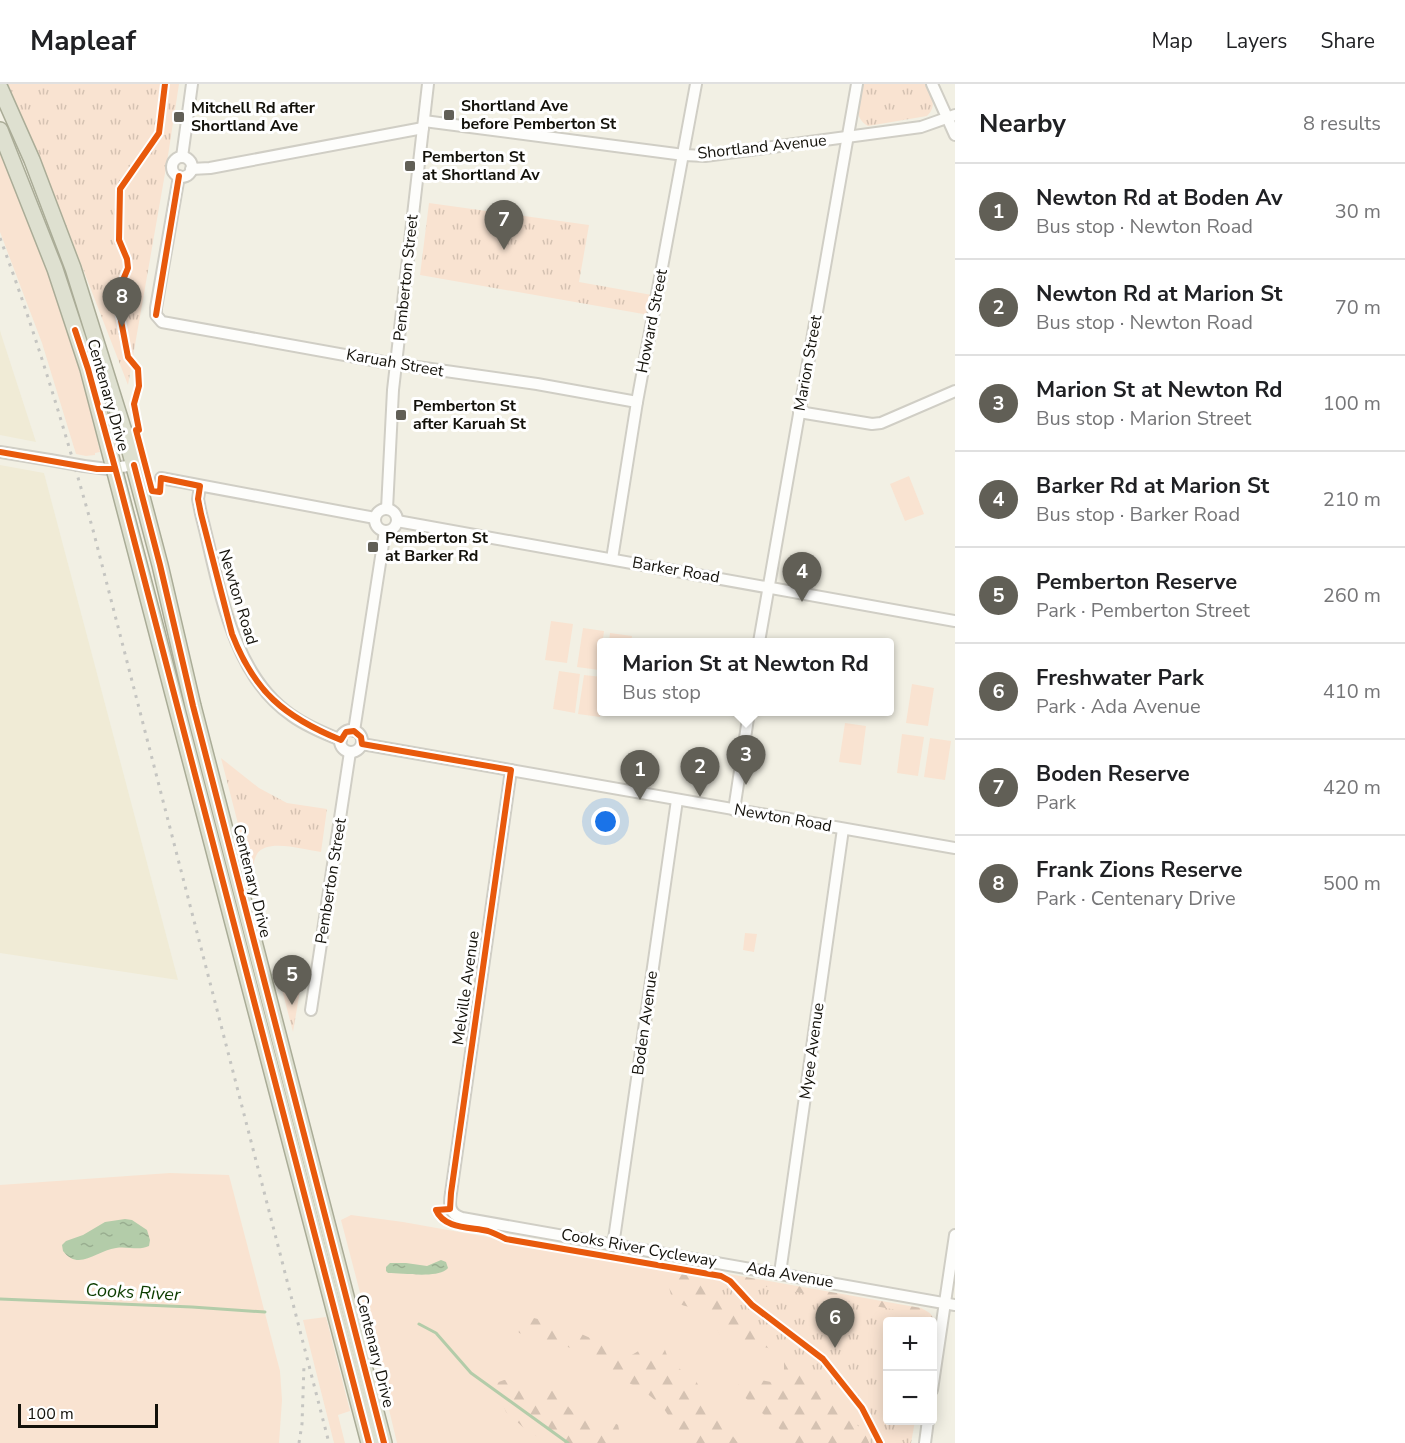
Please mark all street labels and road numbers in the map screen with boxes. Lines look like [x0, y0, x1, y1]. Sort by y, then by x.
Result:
street label: Shortland Avenue [696, 129, 828, 165]
street label: Pemberton Street [388, 213, 424, 342]
street label: Howard Street [631, 267, 673, 375]
street label: Marion Street [789, 313, 827, 413]
street label: Centenary Drive [81, 336, 135, 454]
street label: Karuah Street [345, 344, 446, 382]
street label: Newton Road [213, 547, 263, 647]
street label: Barker Road [631, 551, 721, 589]
street label: Newton Road [732, 799, 834, 837]
street label: Pemberton Street [310, 816, 352, 946]
street label: Centenary Drive [227, 822, 277, 940]
street label: Melville Avenue [447, 929, 485, 1047]
street label: Boden Avenue [627, 969, 663, 1077]
street label: Myee Avenue [794, 1001, 830, 1101]
street label: Cooks River Cycleway [560, 1223, 719, 1273]
street label: Ada Avenue [745, 1257, 835, 1293]
street label: Centenary Drive [350, 1292, 400, 1410]

